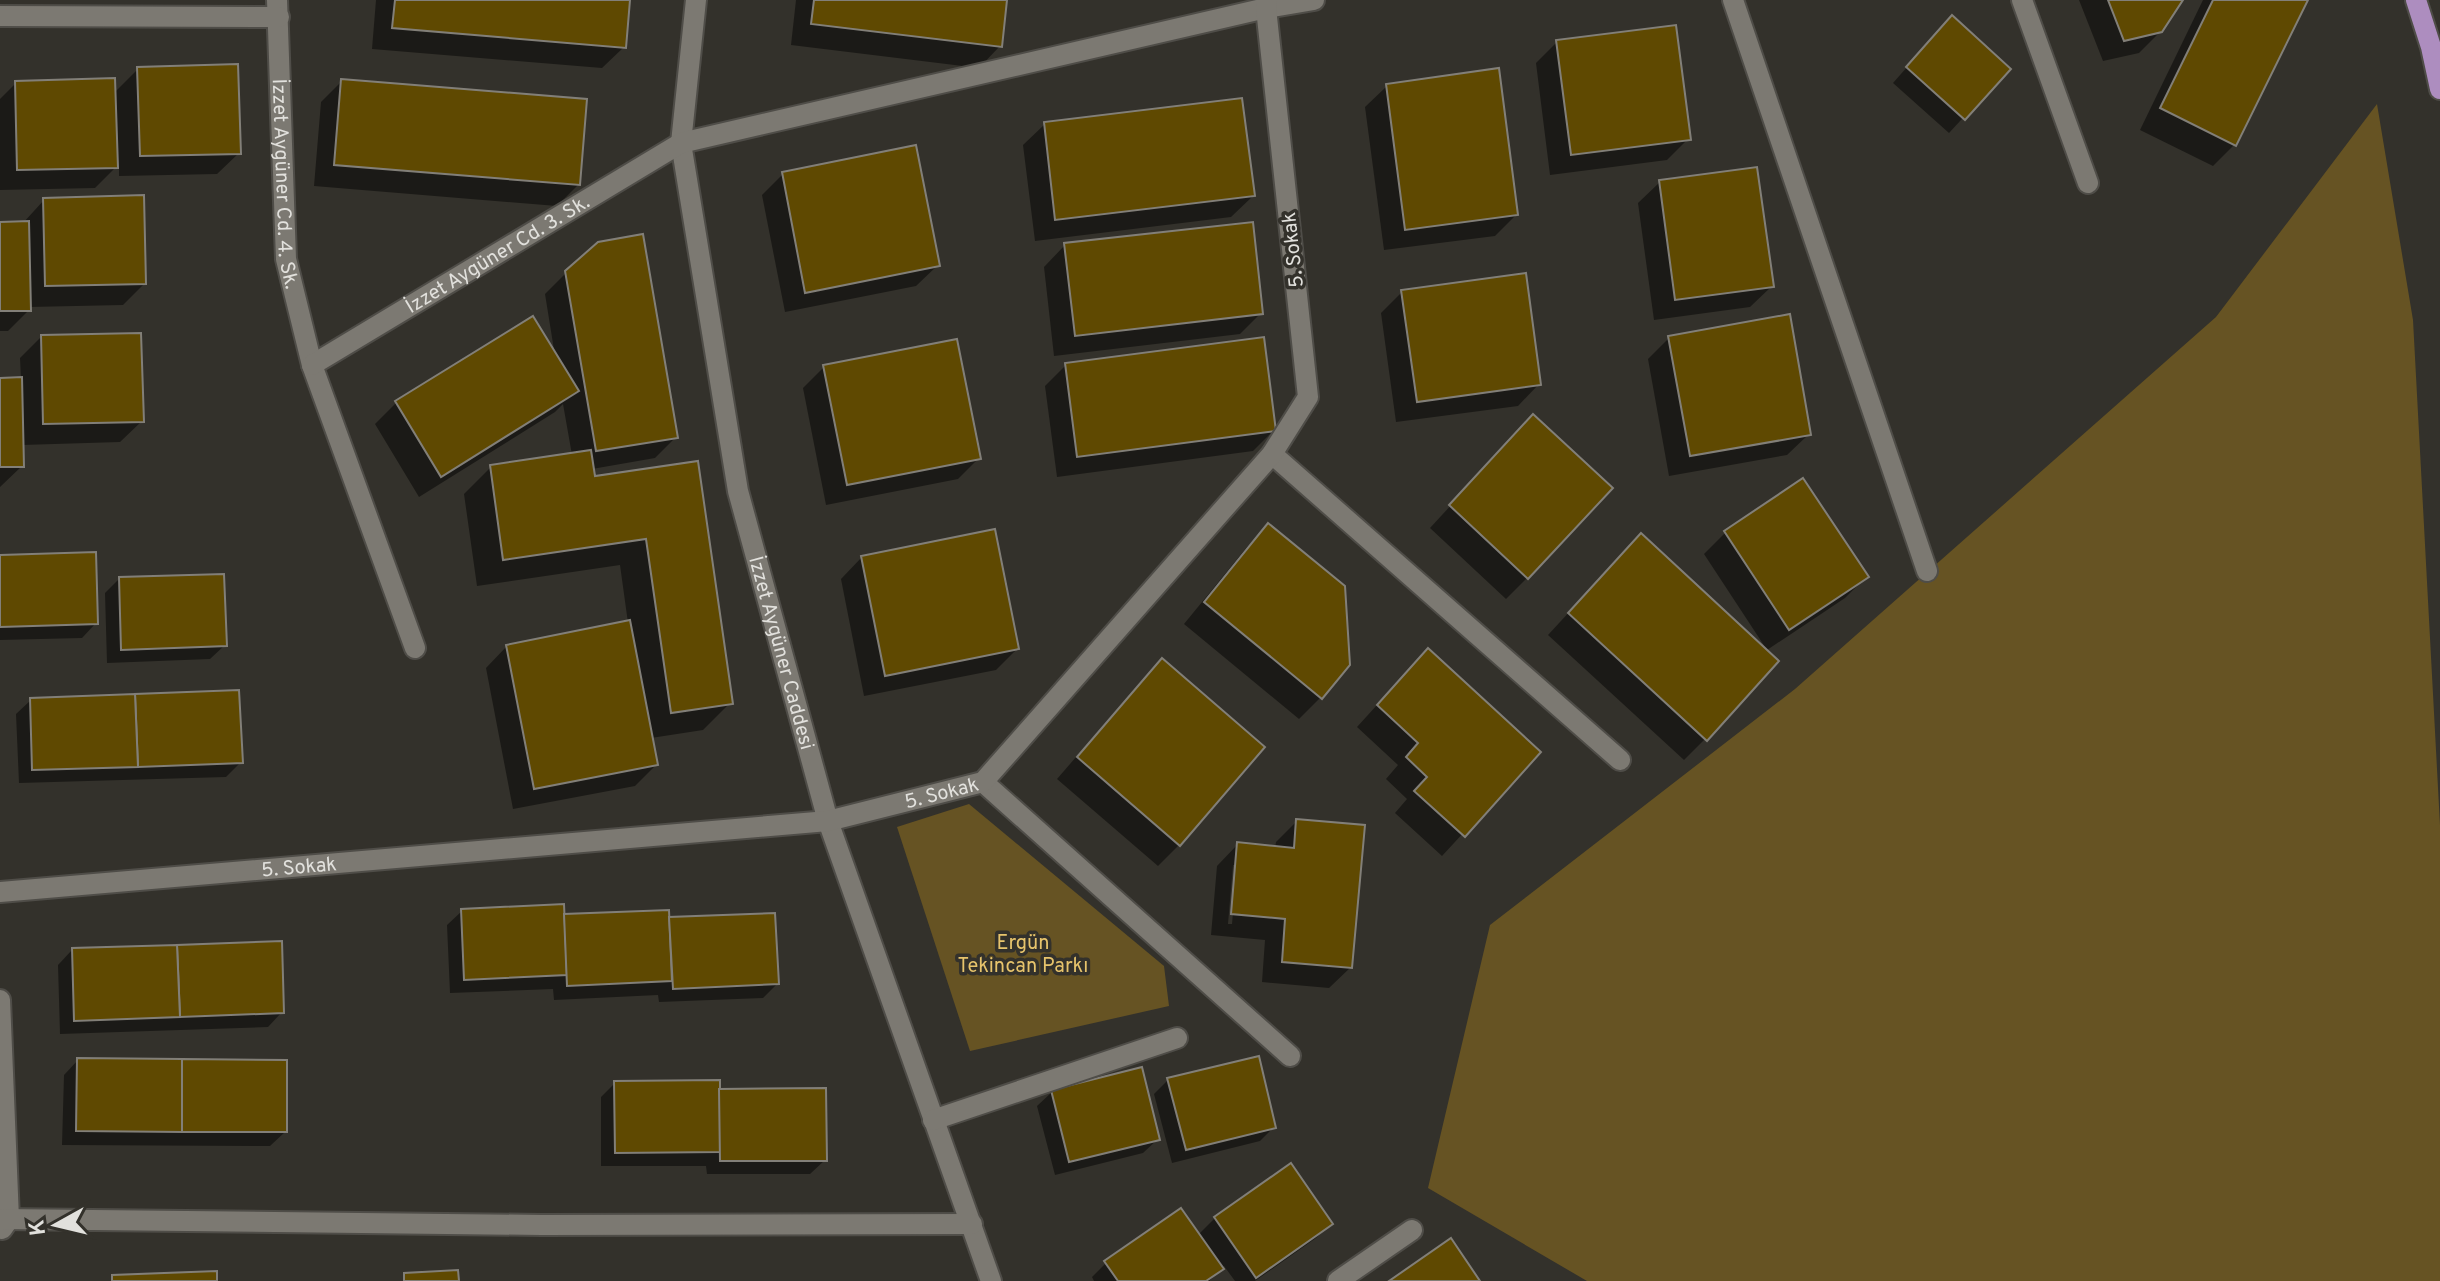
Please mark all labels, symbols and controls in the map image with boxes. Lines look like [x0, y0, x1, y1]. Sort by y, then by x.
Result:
street label: İzzet Aygüner Cd. 4. Sk. [265, 78, 304, 292]
street label: İzzet Aygüner Cd. 3. Sk. [401, 190, 595, 321]
street label: 5. Sokak [1277, 211, 1311, 289]
street label: İzzet Aygüner Caddesi [741, 553, 819, 753]
street label: 5. Sokak [902, 773, 982, 816]
street label: 5. Sokak [260, 852, 338, 885]
park label: Ergün Tekincan Parkı [958, 931, 1088, 980]
north arrow [16, 1185, 96, 1265]
text: K [24, 1218, 53, 1237]

